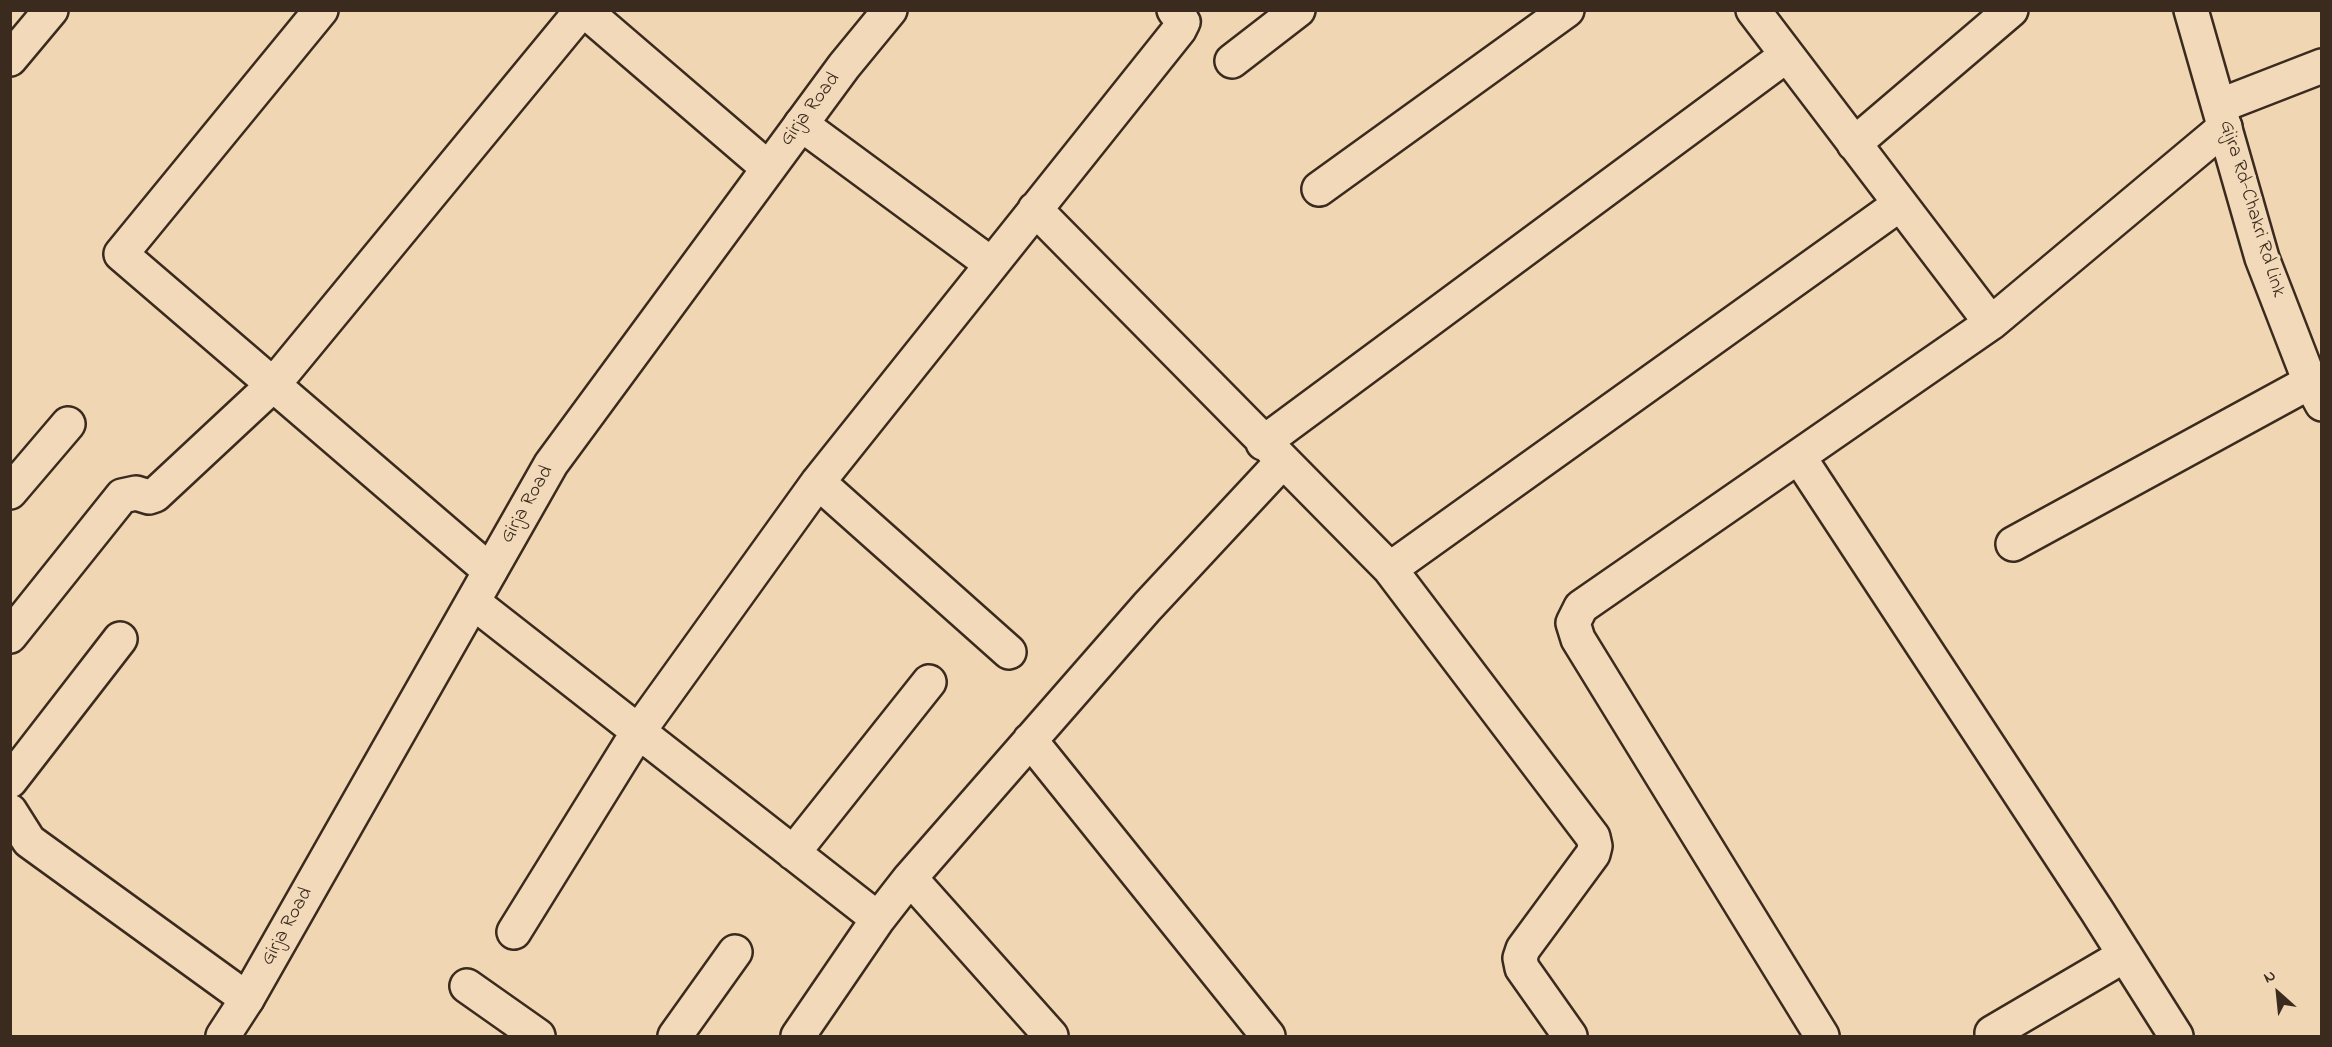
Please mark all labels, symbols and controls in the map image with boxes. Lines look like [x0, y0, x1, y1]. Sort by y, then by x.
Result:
street label: Girja Road [776, 69, 846, 151]
street label: Gijra Rd-Chakri Rd Link [2213, 118, 2289, 300]
street label: Girja Road [496, 462, 560, 548]
street label: Girja Road [257, 884, 319, 970]
north arrow [2248, 963, 2308, 1023]
text: N [2260, 964, 2280, 990]

